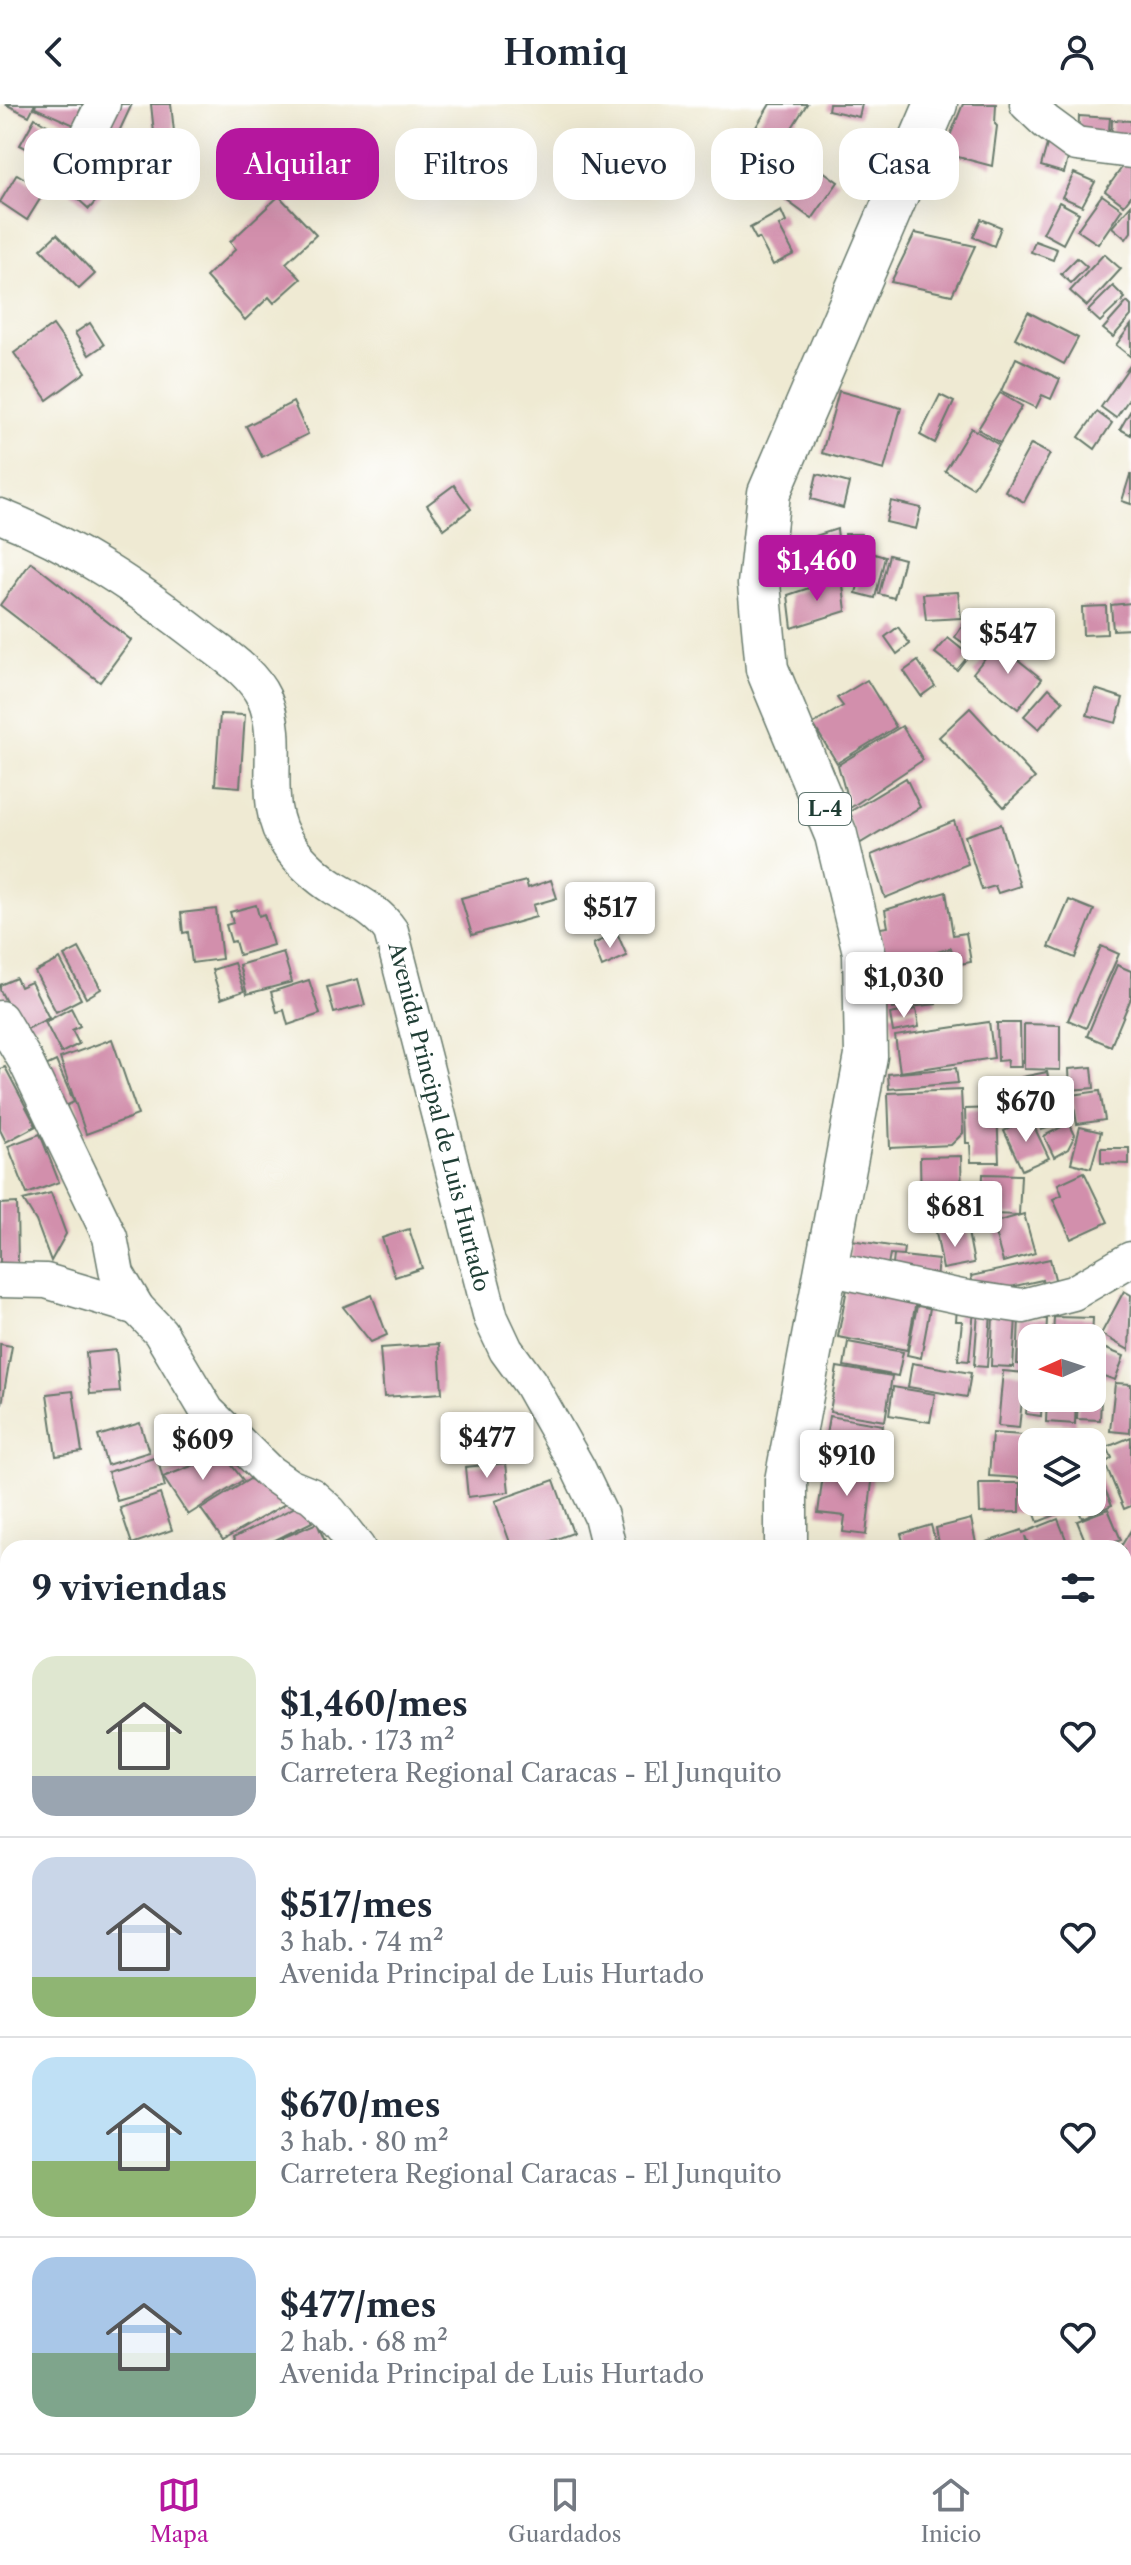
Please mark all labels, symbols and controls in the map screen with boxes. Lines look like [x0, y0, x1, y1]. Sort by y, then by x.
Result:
icon: back [32, 30, 76, 74]
text: Homiq [503, 30, 628, 74]
icon: person [1055, 30, 1099, 74]
chip: Comprar [24, 128, 200, 200]
chip: Alquilar [216, 128, 379, 200]
chip: Filtros [395, 128, 537, 200]
chip: Nuevo [553, 128, 695, 200]
chip: Piso [711, 128, 823, 200]
chip: Casa [839, 128, 959, 200]
pin: $1,460 [752, 535, 882, 603]
text: $1,460 [777, 545, 857, 577]
pin: $547 [961, 608, 1055, 676]
text: $547 [979, 618, 1037, 650]
road number: L-4 [799, 793, 851, 825]
pin: $517 [563, 882, 657, 950]
text: $517 [583, 892, 637, 924]
street label: Avenida Principal de Luis Hurtado [382, 939, 496, 1294]
pin: $1,030 [839, 952, 969, 1020]
text: $1,030 [864, 962, 944, 994]
pin: $670 [979, 1076, 1073, 1144]
text: $670 [996, 1086, 1056, 1118]
pin: $681 [908, 1181, 1002, 1249]
text: $681 [926, 1191, 984, 1223]
north arrow [1018, 1324, 1106, 1412]
map controls [1018, 1324, 1106, 1516]
pin: $477 [440, 1412, 534, 1480]
pin: $609 [156, 1414, 250, 1482]
text: $477 [458, 1422, 516, 1454]
text: $609 [172, 1424, 234, 1456]
button: layers [1018, 1428, 1106, 1516]
pin: $910 [800, 1430, 894, 1498]
text: $910 [818, 1440, 876, 1472]
icon: filters [1056, 1566, 1100, 1610]
text: 9 viviendas [32, 1567, 227, 1609]
text: $1,460/mes [280, 1683, 468, 1725]
icon: home [96, 1688, 192, 1784]
icon: heart [1056, 1714, 1100, 1758]
text: 5 hab. · 173 m² [280, 1725, 455, 1757]
text: Carretera Regional Caracas - El Junquito [280, 1757, 782, 1789]
text: $517/mes [280, 1884, 432, 1926]
icon: home [96, 1889, 192, 1985]
icon: heart [1056, 1915, 1100, 1959]
text: 3 hab. · 74 m² [280, 1926, 444, 1958]
text: Avenida Principal de Luis Hurtado [280, 1958, 704, 1990]
text: $670/mes [280, 2084, 440, 2126]
icon: home [96, 2089, 192, 2185]
icon: heart [1056, 2115, 1100, 2159]
text: 3 hab. · 80 m² [280, 2126, 449, 2158]
text: Carretera Regional Caracas - El Junquito [280, 2158, 782, 2190]
text: $477/mes [280, 2284, 436, 2326]
icon: home [96, 2289, 192, 2385]
icon: heart [1056, 2315, 1100, 2359]
text: 2 hab. · 68 m² [280, 2326, 448, 2358]
text: Avenida Principal de Luis Hurtado [280, 2358, 704, 2390]
tab: Mapa [150, 2473, 209, 2548]
tab: Guardados [508, 2473, 621, 2548]
tab: Inicio [921, 2473, 981, 2548]

